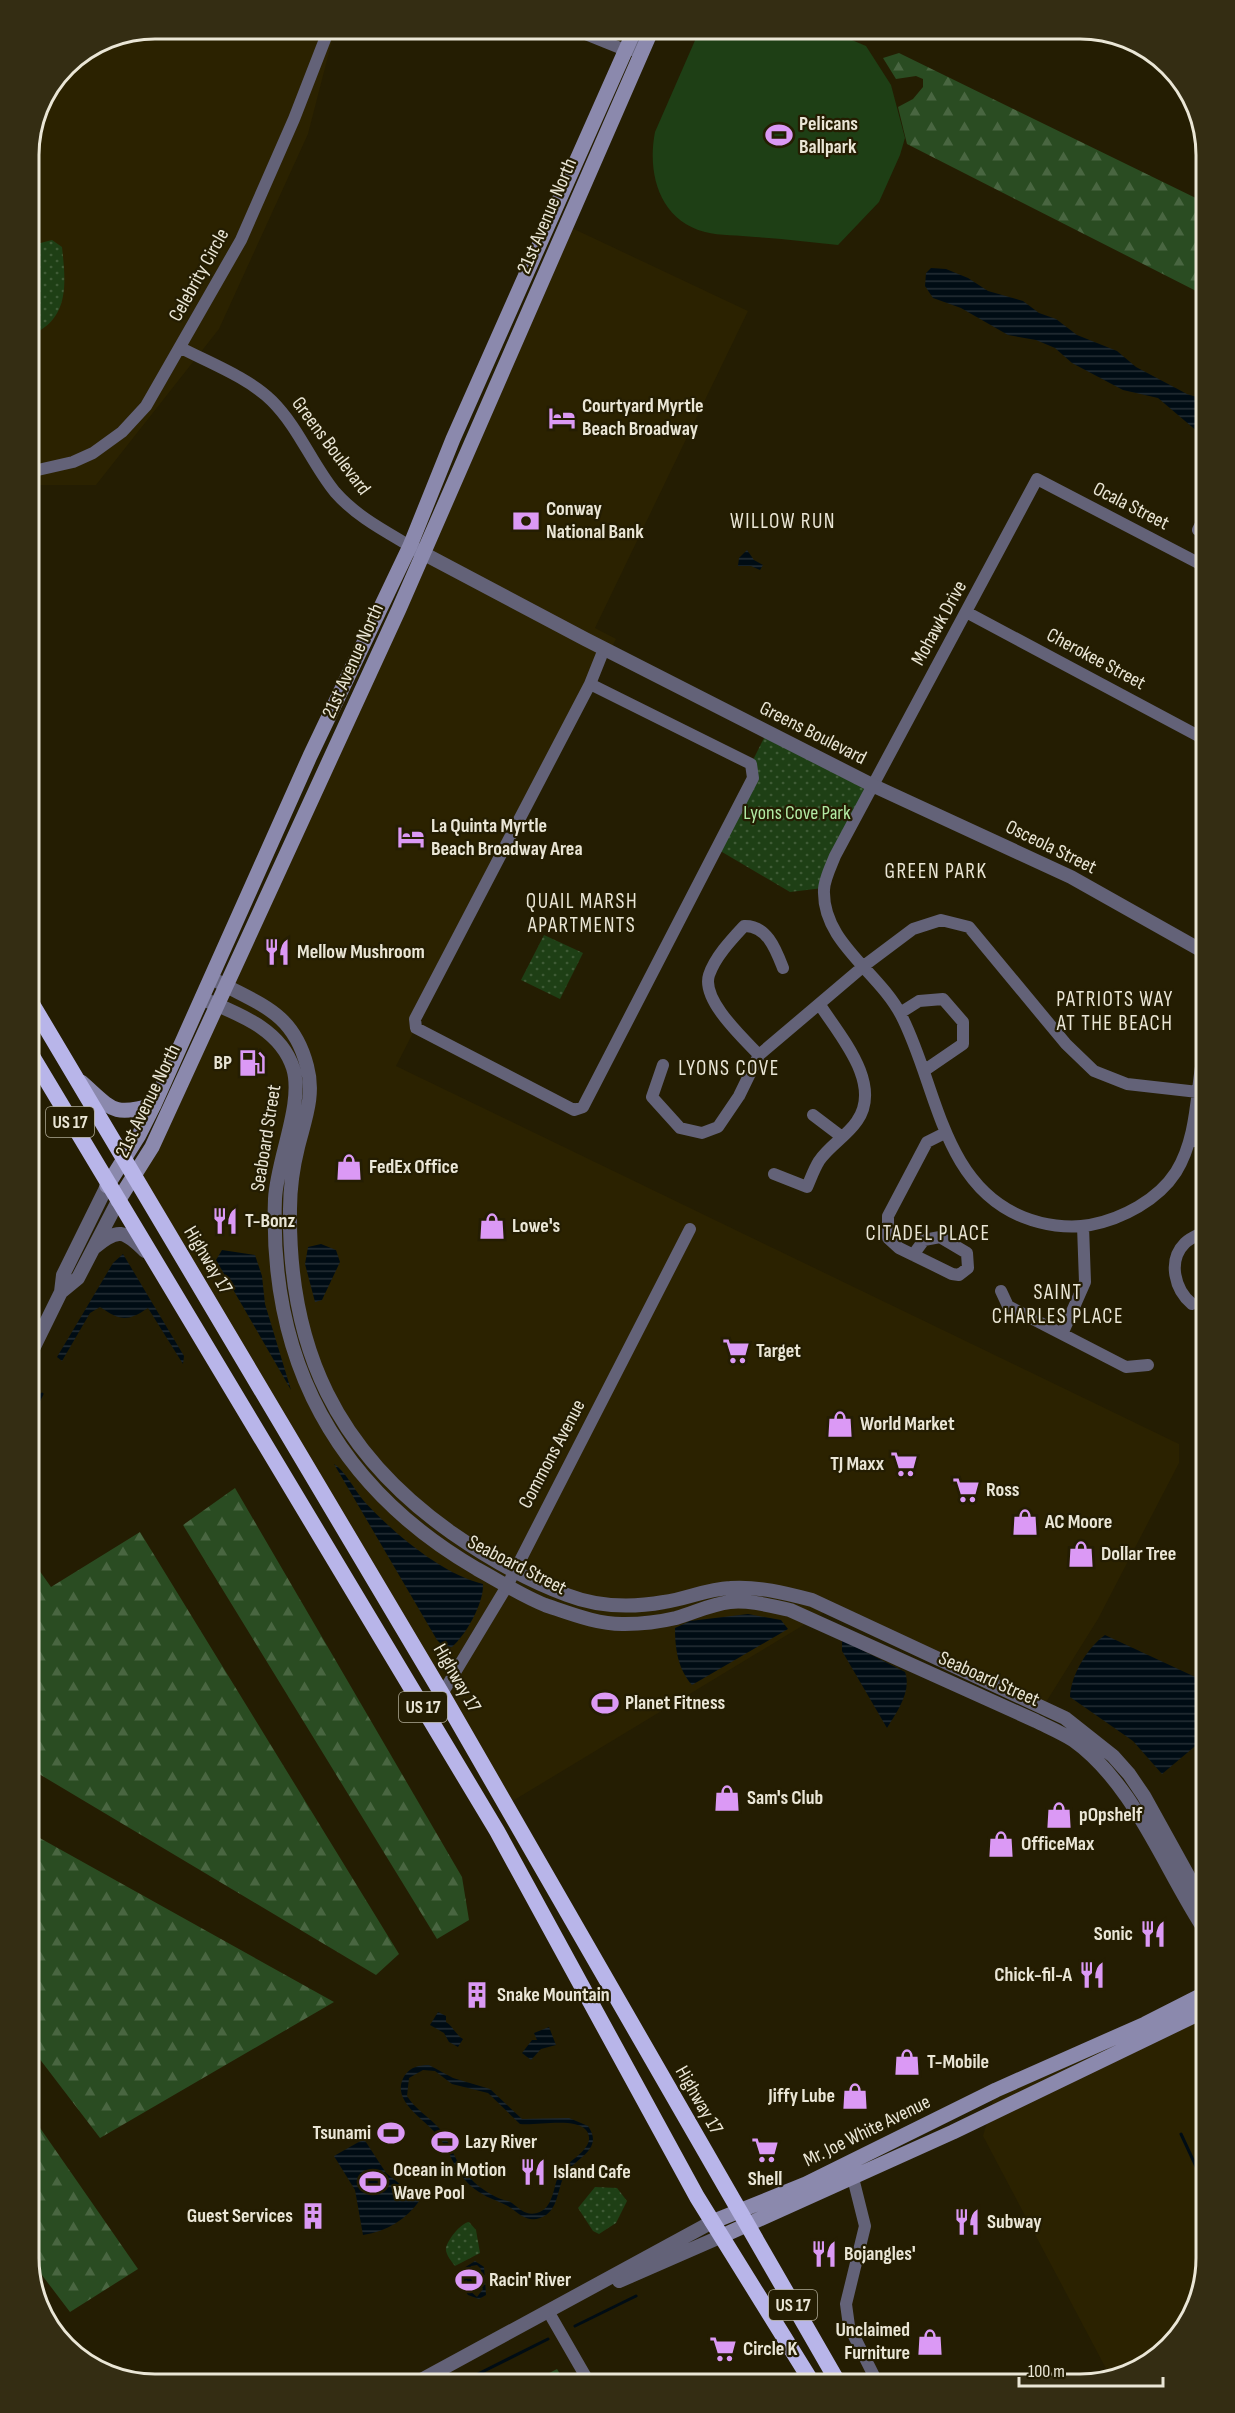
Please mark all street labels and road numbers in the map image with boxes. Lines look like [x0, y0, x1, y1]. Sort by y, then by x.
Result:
street label: 21st Avenue North [512, 155, 582, 277]
street label: Celebrity Circle [164, 224, 234, 326]
street label: Greens Boulevard [286, 392, 376, 500]
street label: Ocala Street [1089, 477, 1173, 535]
street label: Mohawk Drive [906, 576, 972, 670]
street label: 21st Avenue North [317, 600, 389, 722]
street label: Cherokee Street [1042, 623, 1150, 695]
street label: Greens Boulevard [756, 696, 870, 770]
street label: Osceola Street [1002, 815, 1100, 879]
street label: 21st Avenue North [110, 1040, 186, 1162]
street label: Seaboard Street [246, 1083, 286, 1193]
road number: US 17 [46, 1107, 94, 1137]
street label: Highway 17 [178, 1222, 238, 1298]
street label: Commons Avenue [513, 1396, 591, 1512]
street label: Seaboard Street [464, 1530, 570, 1600]
street label: Highway 17 [428, 1640, 486, 1716]
street label: Seaboard Street [935, 1646, 1043, 1712]
road number: US 17 [399, 1692, 447, 1722]
street label: Highway 17 [670, 2062, 728, 2138]
street label: Mr. Joe White Avenue [800, 2090, 934, 2172]
road number: US 17 [769, 2290, 817, 2320]

